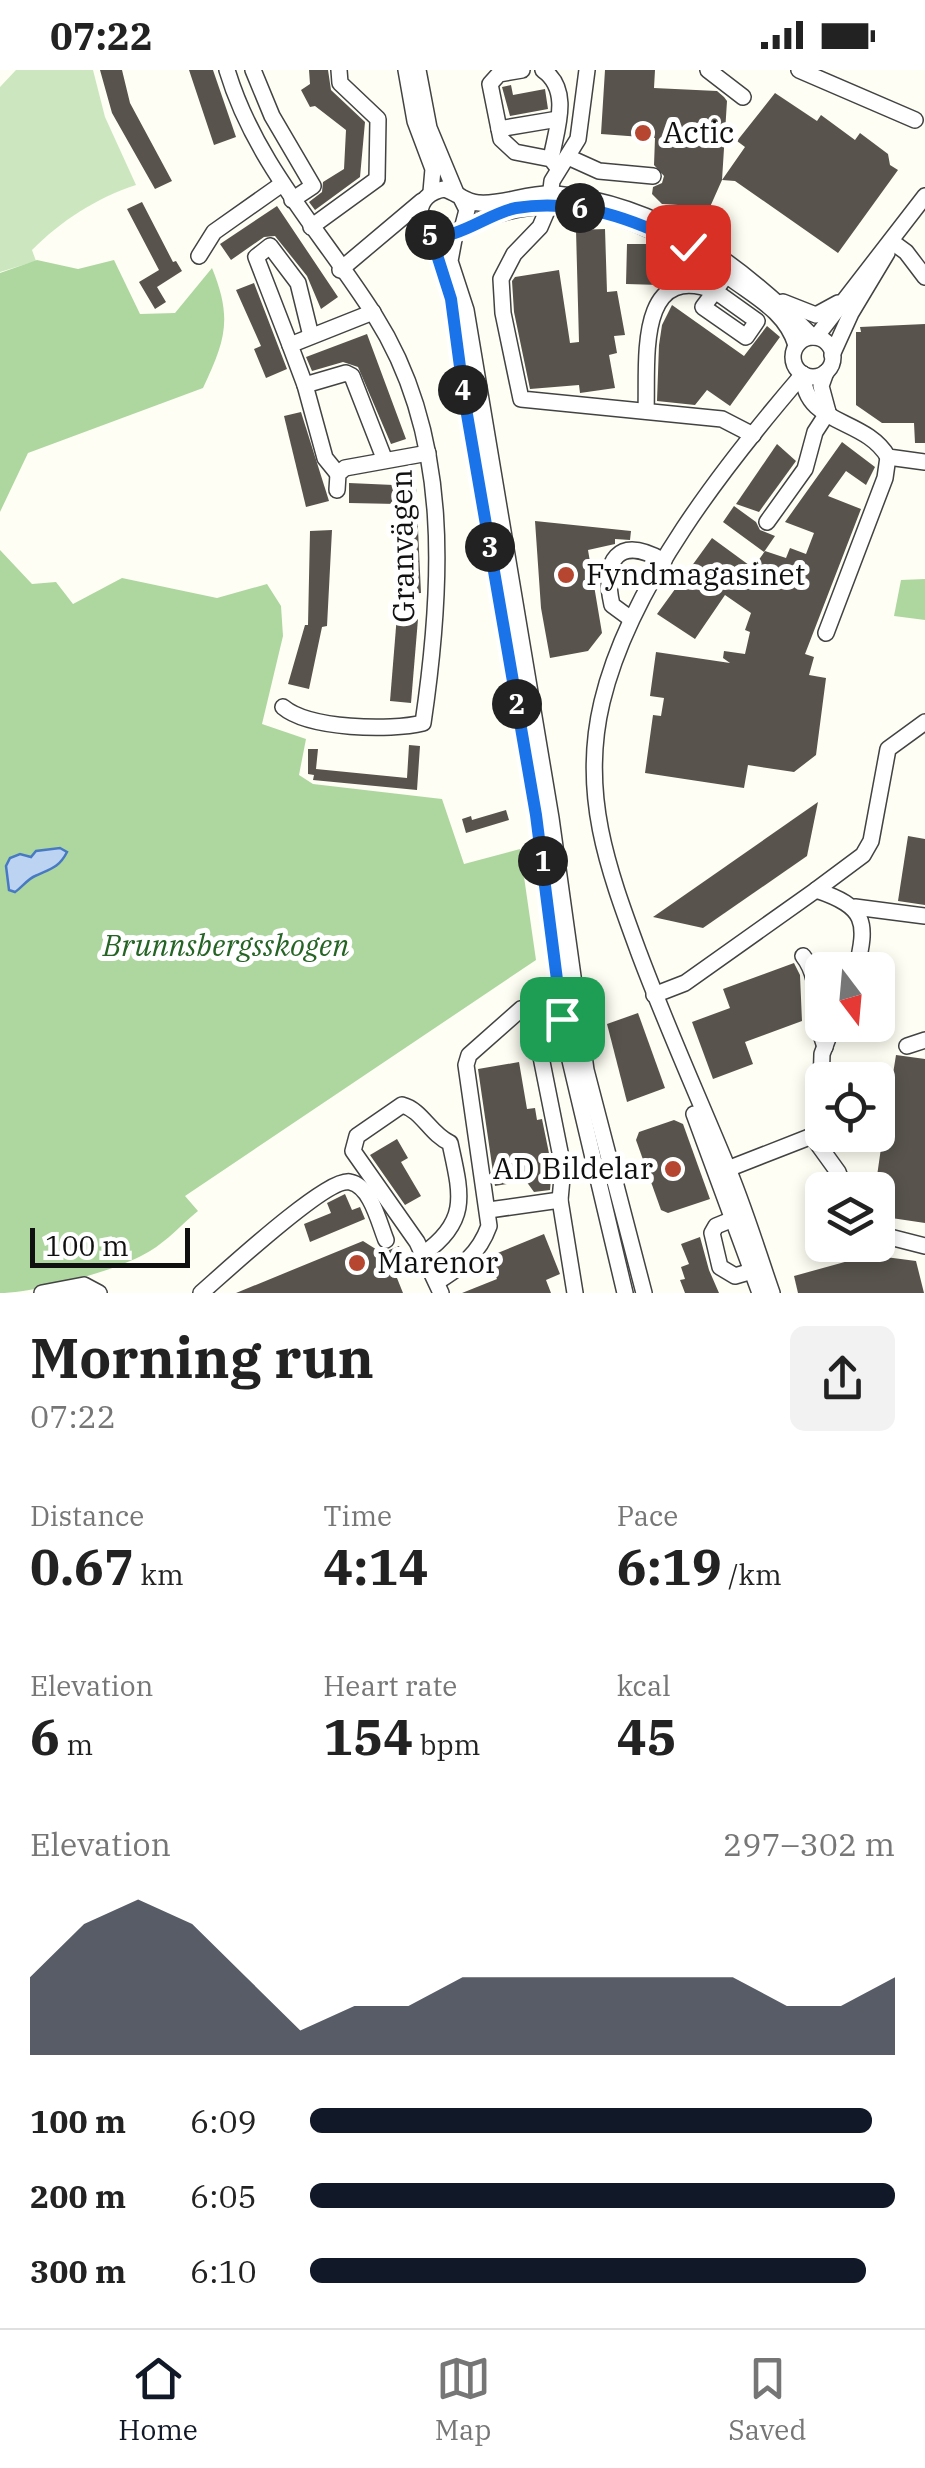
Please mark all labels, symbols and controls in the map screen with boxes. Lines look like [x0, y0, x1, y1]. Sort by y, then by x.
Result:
text: 07:22 [50, 11, 153, 60]
place label: Actic [663, 112, 734, 151]
marker: Actic [632, 122, 654, 144]
pin: 6 [555, 183, 605, 233]
text: 6 [572, 189, 588, 226]
pin [646, 205, 731, 290]
pin: 5 [405, 210, 455, 260]
text: 5 [422, 216, 438, 253]
icon: check [661, 220, 716, 275]
pin: 4 [438, 365, 488, 415]
text: 4 [455, 371, 471, 408]
street label: Granvägen [381, 469, 422, 623]
pin: 3 [465, 522, 515, 572]
text: 3 [482, 528, 498, 565]
place label: Fyndmagasinet [586, 554, 805, 593]
marker: Fyndmagasinet [555, 564, 577, 586]
pin: 2 [492, 679, 542, 729]
text: 2 [509, 685, 525, 722]
pin: 1 [518, 836, 568, 886]
text: 1 [535, 842, 551, 879]
park label: Brunnsbergsskogen [102, 925, 349, 964]
north arrow [805, 952, 895, 1042]
map controls [805, 952, 895, 1262]
pin [520, 977, 605, 1062]
icon: arrive [535, 992, 590, 1047]
button: locate [805, 1062, 895, 1152]
place label: AD Bildelar [493, 1148, 653, 1187]
marker: AD Bildelar [662, 1158, 684, 1180]
button: layers [805, 1172, 895, 1262]
scale bar [30, 1223, 190, 1268]
text: 100 m [45, 1227, 129, 1264]
place label: Marenor [377, 1242, 498, 1281]
marker: Marenor [346, 1252, 368, 1274]
text: Morning run [30, 1322, 374, 1393]
button: share [790, 1326, 895, 1431]
text: 07:22 [30, 1395, 116, 1437]
text: Distance [30, 1497, 144, 1534]
text: Time [323, 1497, 392, 1534]
text: Pace [617, 1497, 678, 1534]
text: 0.67 [30, 1534, 134, 1599]
text: 4:14 [323, 1534, 428, 1599]
text: 6:19 [617, 1534, 722, 1599]
text: km [134, 1556, 184, 1593]
text: /km [722, 1556, 782, 1593]
text: Elevation [30, 1667, 153, 1704]
text: Heart rate [323, 1667, 457, 1704]
text: kcal [617, 1667, 671, 1704]
text: 6 [30, 1704, 60, 1769]
text: 154 [323, 1704, 413, 1769]
text: 45 [617, 1704, 677, 1769]
text: m [60, 1726, 93, 1763]
text: bpm [413, 1726, 480, 1763]
text: Elevation [30, 1823, 171, 1865]
text: 297–302 m [723, 1823, 895, 1865]
text: 100 m [30, 2100, 126, 2142]
text: 6:09 [190, 2100, 257, 2142]
text: 200 m [30, 2175, 126, 2217]
text: 6:05 [190, 2175, 257, 2217]
text: 300 m [30, 2250, 126, 2292]
text: 6:10 [190, 2250, 257, 2292]
tab: Home [118, 2351, 198, 2448]
tab: Map [435, 2351, 492, 2448]
tab: Saved [728, 2351, 807, 2448]

